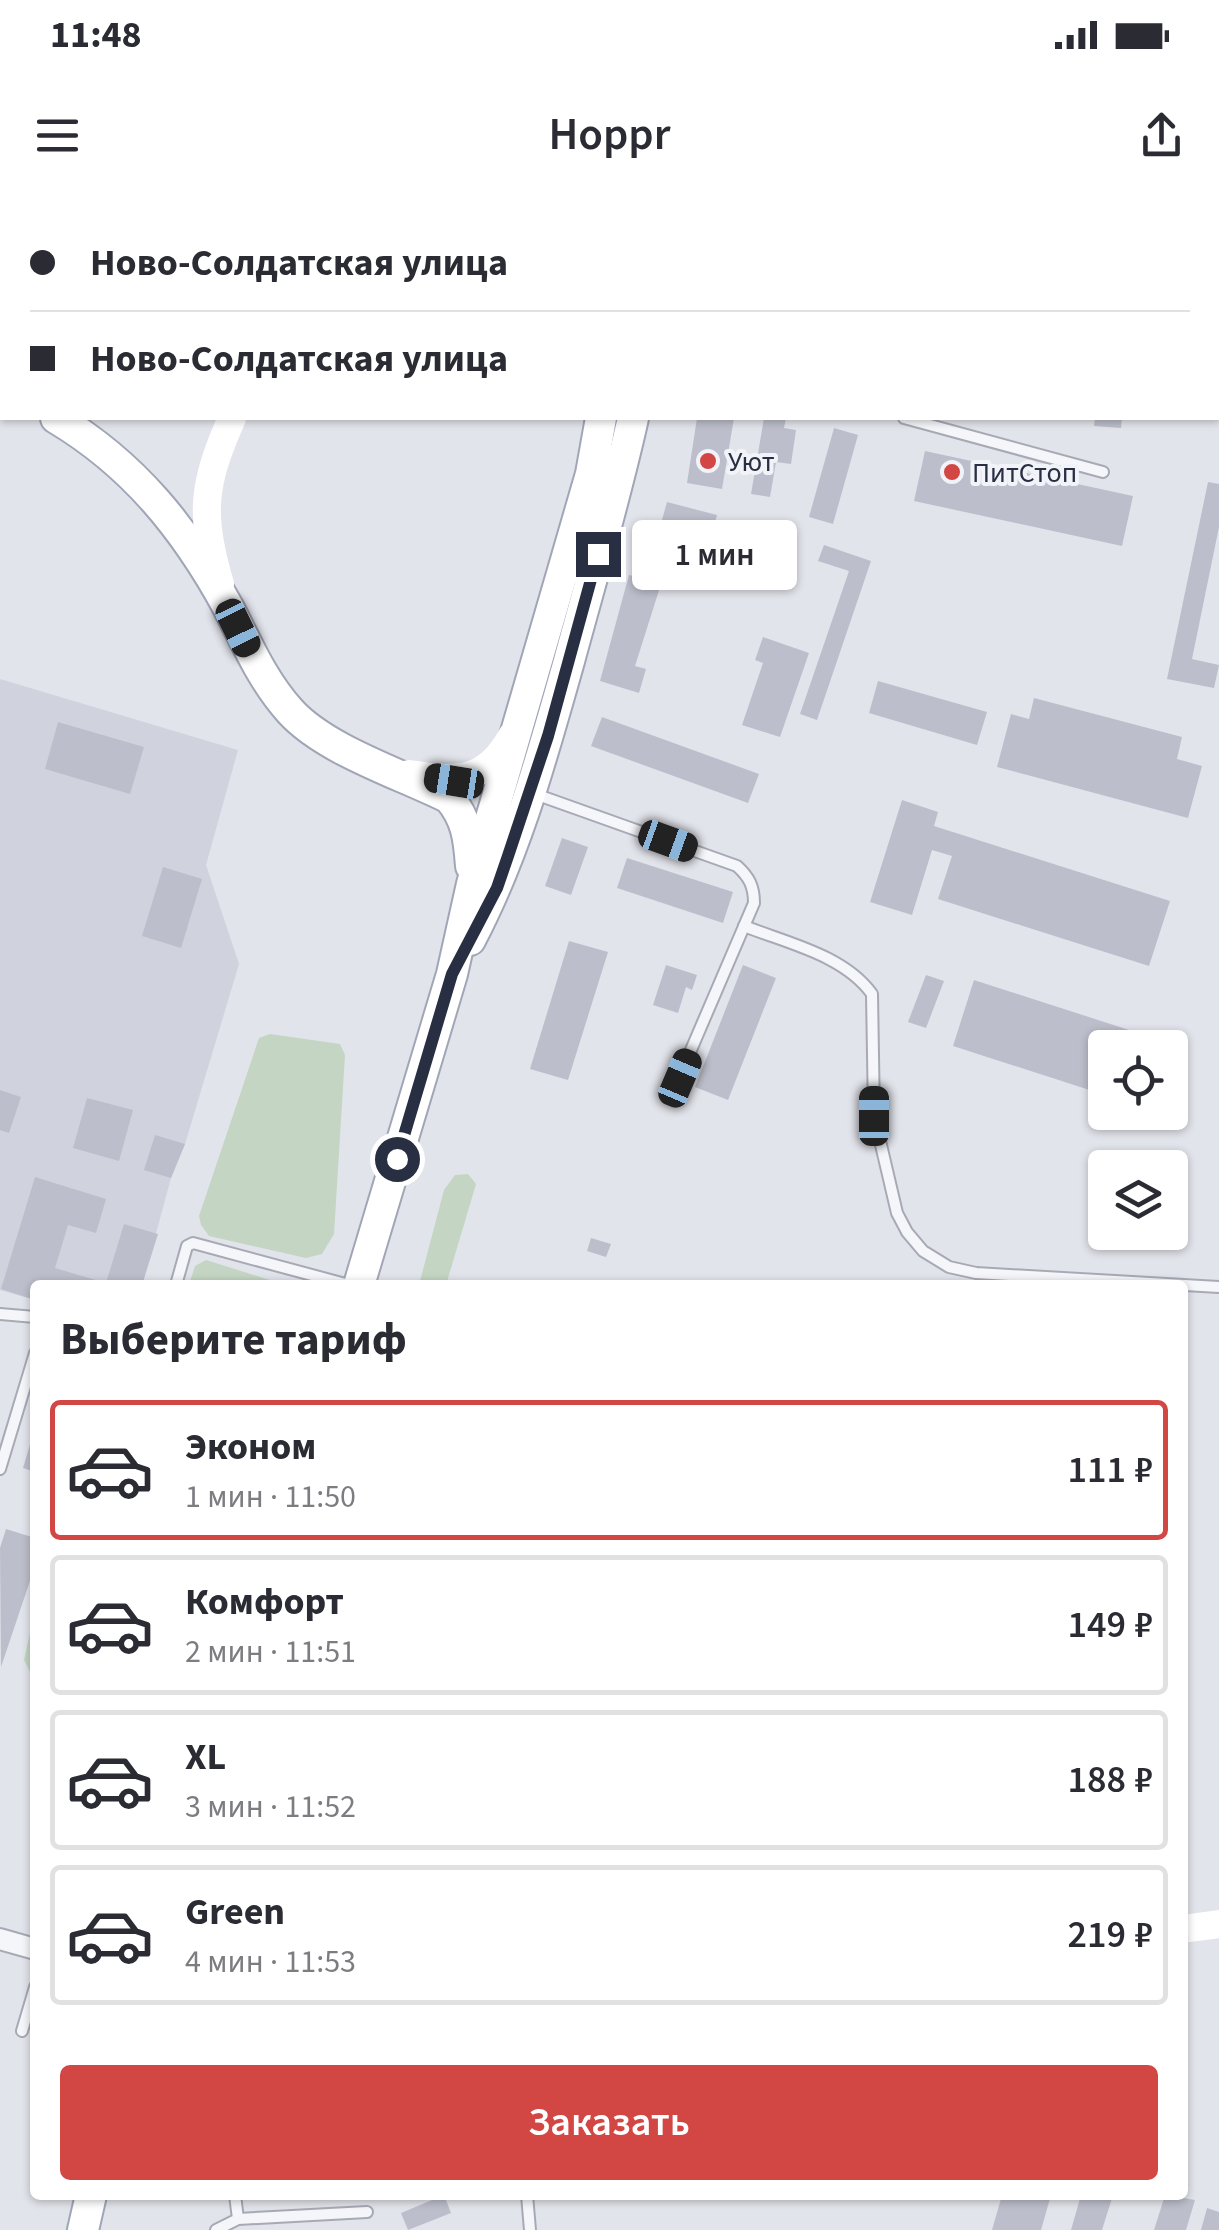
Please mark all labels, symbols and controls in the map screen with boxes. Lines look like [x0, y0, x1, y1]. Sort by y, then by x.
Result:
text: 11:48 [50, 8, 142, 62]
text: Hoppr [548, 103, 671, 167]
icon: menu [30, 108, 85, 163]
icon: share [1134, 108, 1189, 163]
text: Ново-Солдатская улица [90, 236, 508, 290]
text: Ново-Солдатская улица [90, 332, 508, 386]
place label: Уют [728, 442, 775, 482]
marker: Уют [697, 450, 719, 472]
place label: ПитСтоп [972, 453, 1077, 493]
marker: ПитСтоп [941, 461, 963, 483]
callout: 1 мин [633, 519, 798, 589]
route end [576, 532, 621, 577]
text: 1 мин [674, 532, 755, 578]
car [211, 594, 265, 662]
car [422, 761, 486, 801]
car [635, 817, 701, 865]
map controls [1088, 1030, 1188, 1250]
button: locate [1088, 1030, 1188, 1130]
car [654, 1045, 706, 1111]
car [859, 1086, 889, 1146]
route start [375, 1137, 420, 1182]
button: layers [1088, 1150, 1188, 1250]
text: Выберите тариф [60, 1308, 407, 1372]
text: Эконом [185, 1420, 316, 1474]
icon: car [65, 1425, 155, 1515]
text: 111 ₽ [1067, 1443, 1153, 1497]
text: 1 мин · 11:50 [185, 1474, 356, 1520]
text: Комфорт [185, 1575, 344, 1629]
icon: car [65, 1580, 155, 1670]
text: 149 ₽ [1067, 1598, 1153, 1652]
text: 2 мин · 11:51 [185, 1629, 356, 1675]
text: XL [185, 1730, 226, 1784]
icon: car [65, 1735, 155, 1825]
text: 188 ₽ [1067, 1753, 1153, 1807]
text: 3 мин · 11:52 [185, 1784, 356, 1830]
text: Green [185, 1885, 285, 1939]
icon: car [65, 1890, 155, 1980]
text: 219 ₽ [1067, 1908, 1153, 1962]
text: 4 мин · 11:53 [185, 1939, 356, 1985]
button: Заказать [60, 2065, 1158, 2180]

